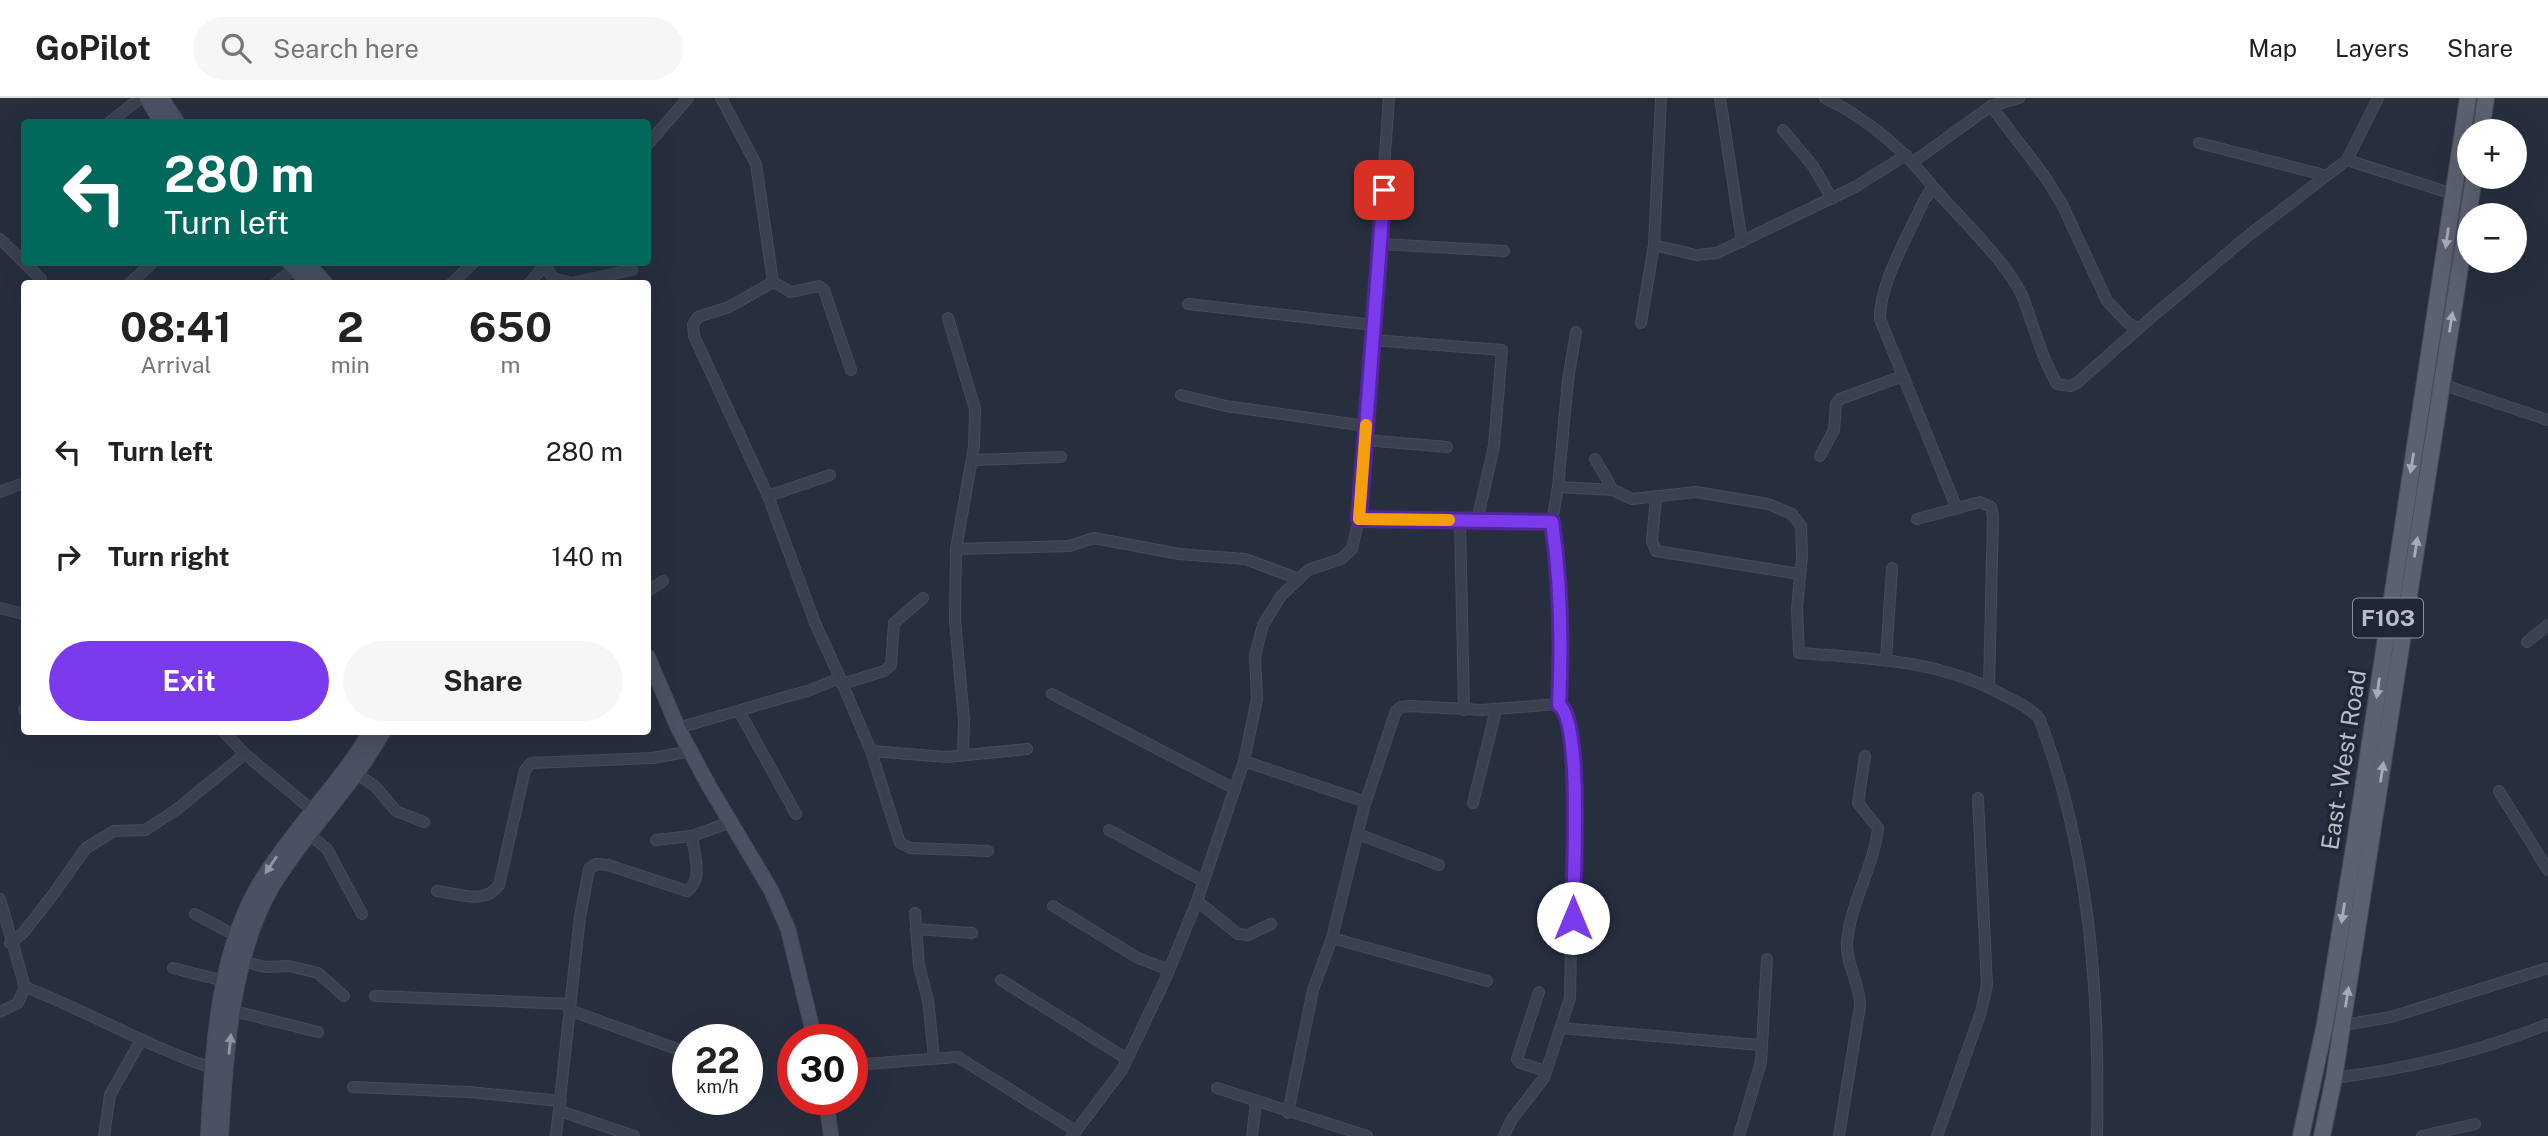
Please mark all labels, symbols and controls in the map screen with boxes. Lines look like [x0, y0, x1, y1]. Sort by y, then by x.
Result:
search box [193, 17, 683, 80]
text: GoPilot [35, 29, 151, 67]
icon: search [217, 29, 255, 67]
text: Search here [273, 33, 419, 64]
text: Map [2248, 34, 2297, 62]
text: Layers [2335, 34, 2409, 62]
text: Share [2447, 34, 2513, 62]
map controls [2457, 119, 2527, 273]
button: + [2457, 119, 2527, 189]
text: 280 m [164, 145, 314, 203]
icon: left [49, 147, 140, 238]
pin [1354, 160, 1414, 220]
icon: arrive [1365, 171, 1403, 209]
button: − [2457, 203, 2527, 273]
text: Turn left [164, 204, 289, 241]
one-way arrow [2441, 227, 2452, 249]
text: 08:41 [120, 302, 232, 351]
text: 2 [337, 302, 364, 351]
text: 650 [469, 302, 552, 351]
one-way arrow [2446, 311, 2457, 333]
text: Arrival [140, 351, 211, 378]
text: min [331, 351, 370, 378]
text: m [500, 351, 520, 378]
icon: left [49, 433, 87, 471]
text: Turn left [108, 436, 213, 467]
text: 280 m [546, 436, 623, 467]
one-way arrow [2406, 452, 2417, 474]
one-way arrow [2411, 536, 2422, 558]
icon: right [49, 538, 87, 576]
text: Turn right [108, 541, 230, 572]
text: 140 m [551, 541, 623, 572]
road number: F103 [2353, 598, 2423, 638]
button: Exit [49, 641, 329, 721]
button: Share [343, 641, 623, 721]
street label: East - West Road [2315, 668, 2371, 852]
one-way arrow [2372, 677, 2383, 699]
one-way arrow [2376, 761, 2387, 783]
one-way arrow [265, 855, 278, 875]
position arrow [1536, 881, 1610, 955]
one-way arrow [2337, 902, 2348, 924]
one-way arrow [2342, 985, 2353, 1007]
speed limit sign: 30 [777, 1024, 868, 1115]
one-way arrow [225, 1033, 236, 1055]
text: 22 [695, 1040, 740, 1081]
text: km/h [696, 1076, 739, 1097]

